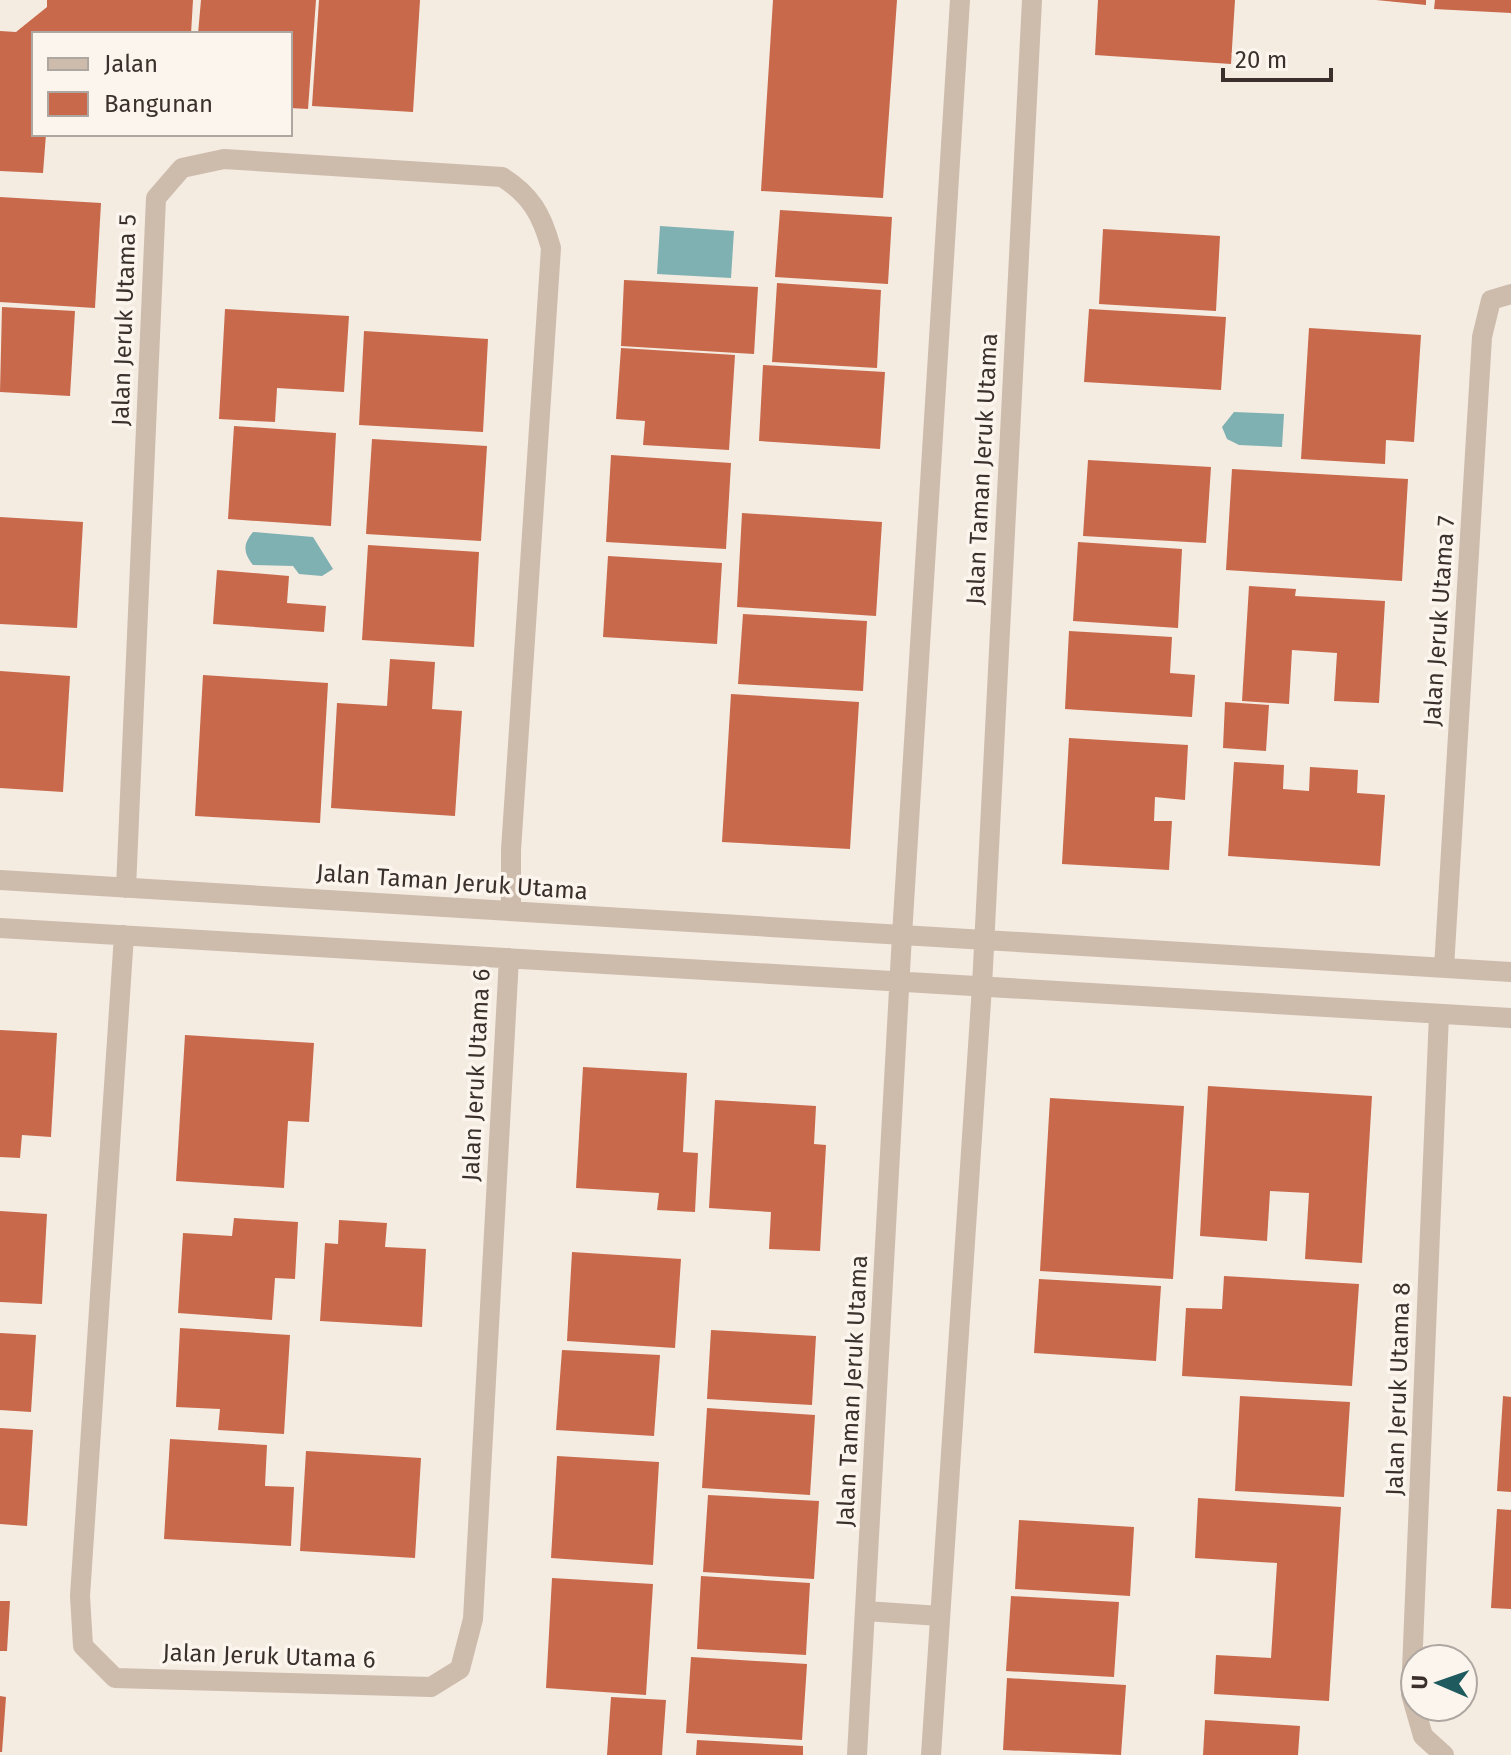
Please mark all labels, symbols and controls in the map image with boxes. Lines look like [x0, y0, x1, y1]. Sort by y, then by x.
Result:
legend [32, 32, 292, 136]
scale bar [1223, 32, 1331, 82]
text: 20 m [1235, 46, 1287, 74]
text: Jalan [104, 50, 158, 78]
text: Bangunan [104, 90, 213, 118]
street label: Jalan Jeruk Utama 5 [106, 213, 142, 427]
street label: Jalan Taman Jeruk Utama [961, 332, 1003, 606]
street label: Jalan Jeruk Utama 7 [1418, 515, 1460, 727]
street label: Jalan Taman Jeruk Utama [315, 859, 589, 905]
street label: Jalan Jeruk Utama 6 [456, 968, 496, 1182]
street label: Jalan Taman Jeruk Utama [831, 1254, 873, 1528]
street label: Jalan Jeruk Utama 8 [1380, 1282, 1416, 1496]
street label: Jalan Jeruk Utama 6 [162, 1638, 376, 1674]
north arrow [1399, 1643, 1479, 1723]
text: U [1406, 1675, 1433, 1690]

